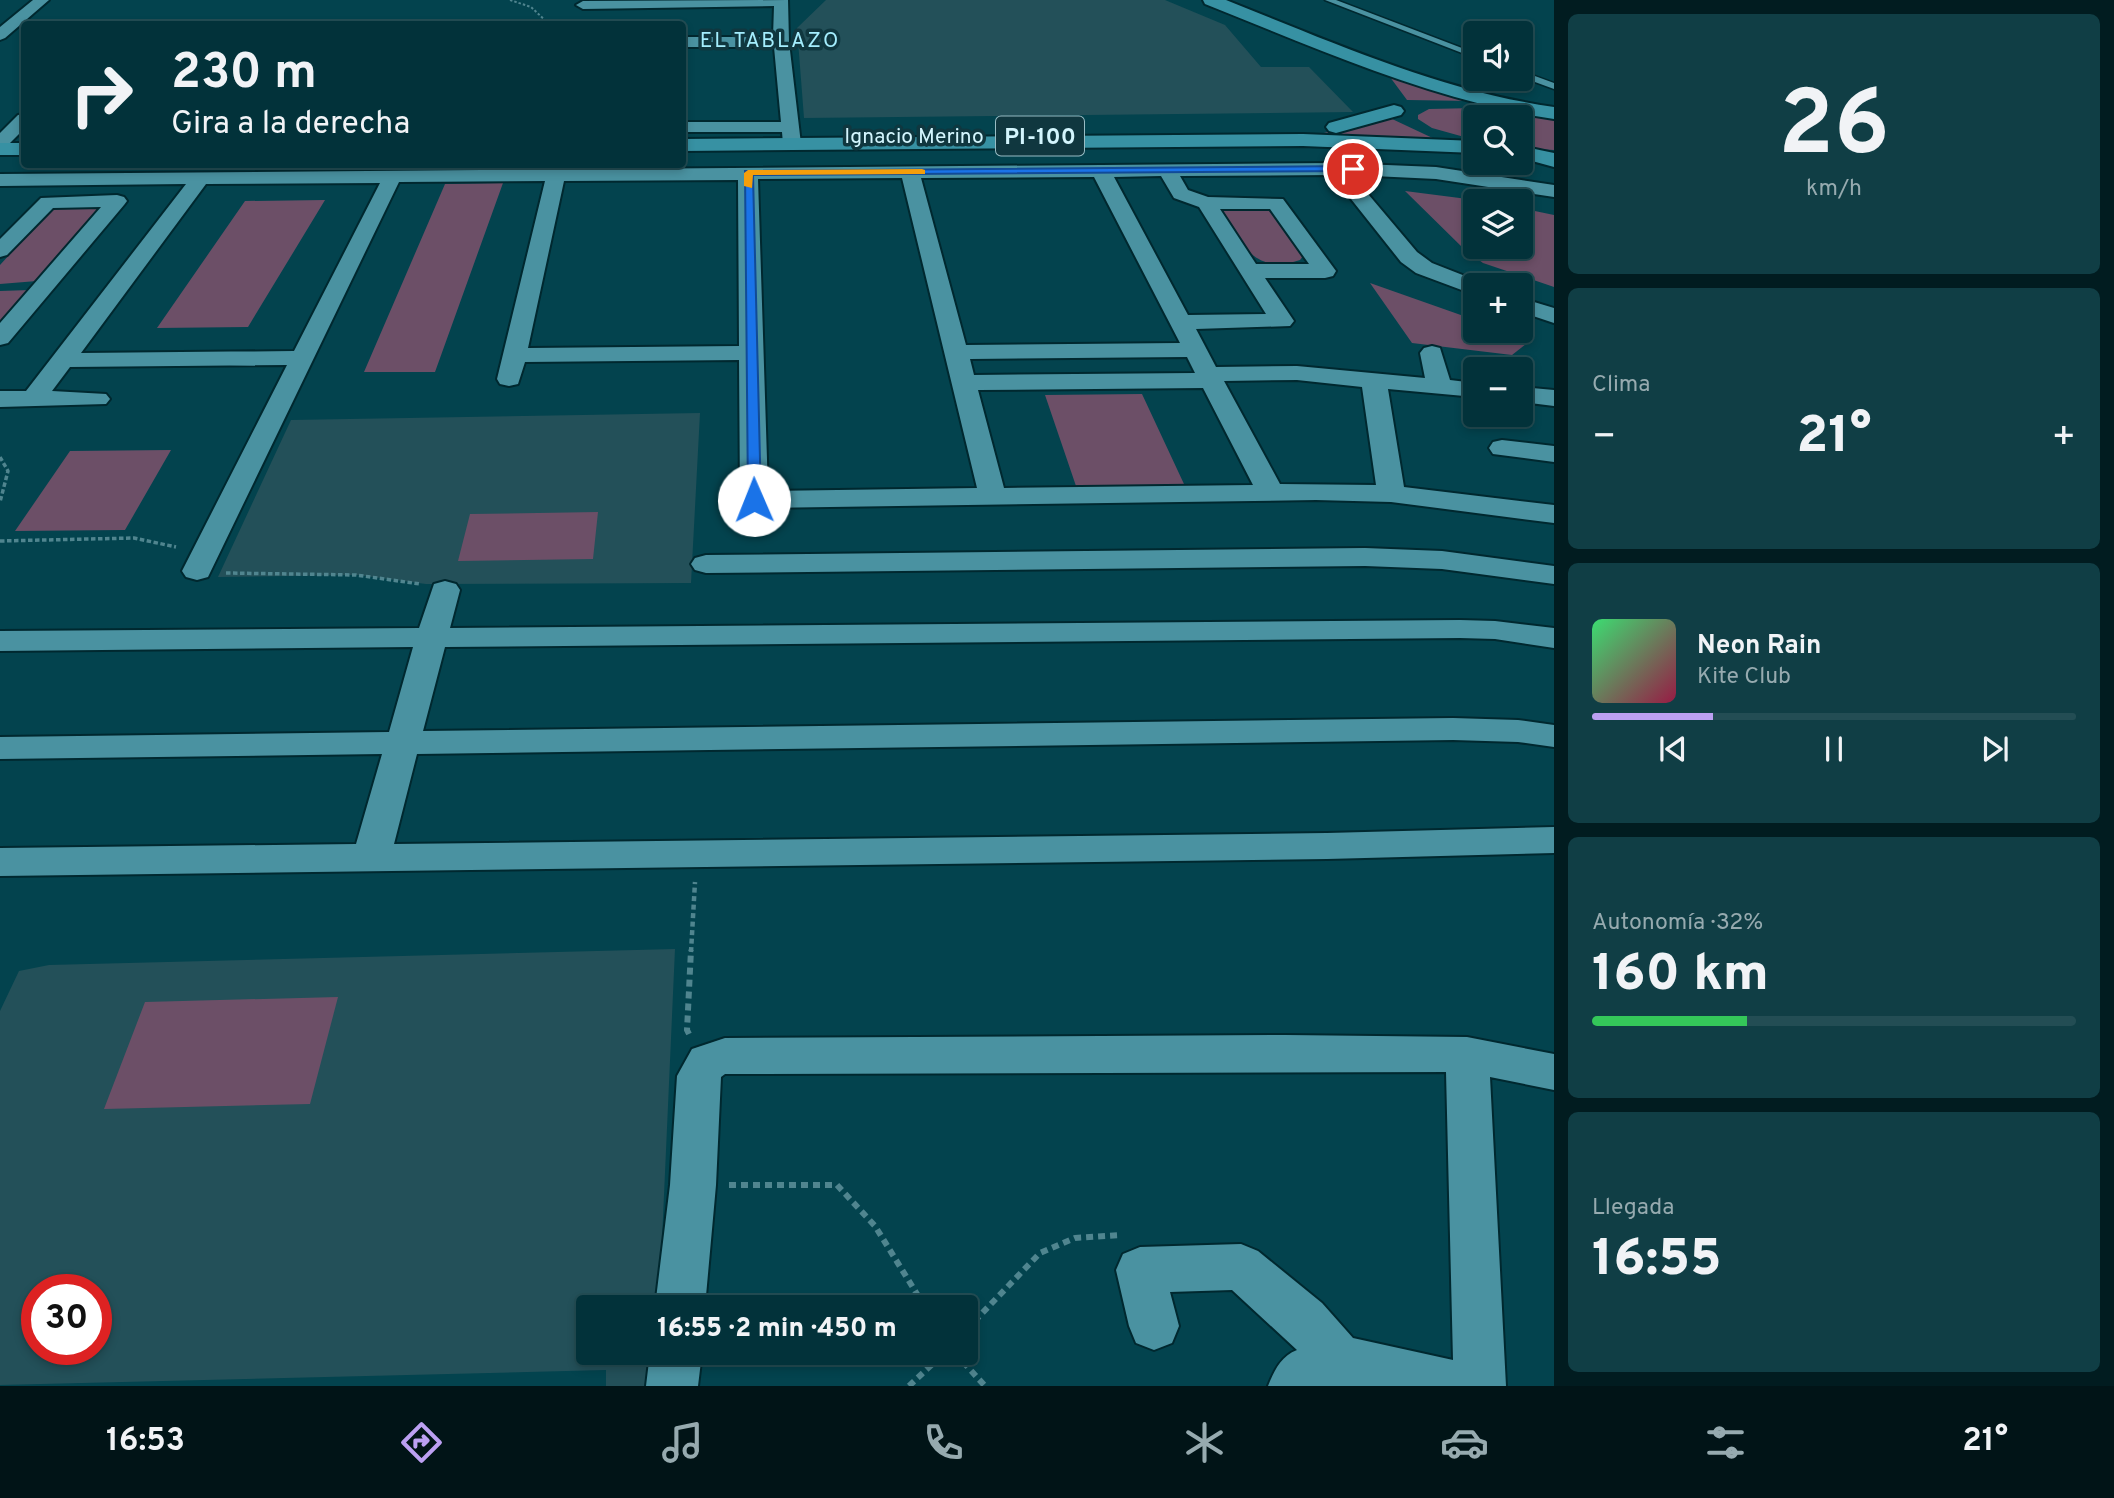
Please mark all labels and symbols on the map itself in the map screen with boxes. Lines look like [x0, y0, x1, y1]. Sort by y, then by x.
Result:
district label: EL TABLAZO [700, 28, 840, 55]
road number: PI-100 [996, 116, 1084, 155]
street label: Ignacio Merino [844, 124, 984, 151]
pin [1323, 139, 1383, 199]
position arrow [717, 463, 791, 537]
speed limit sign: 30 [21, 1274, 112, 1365]

